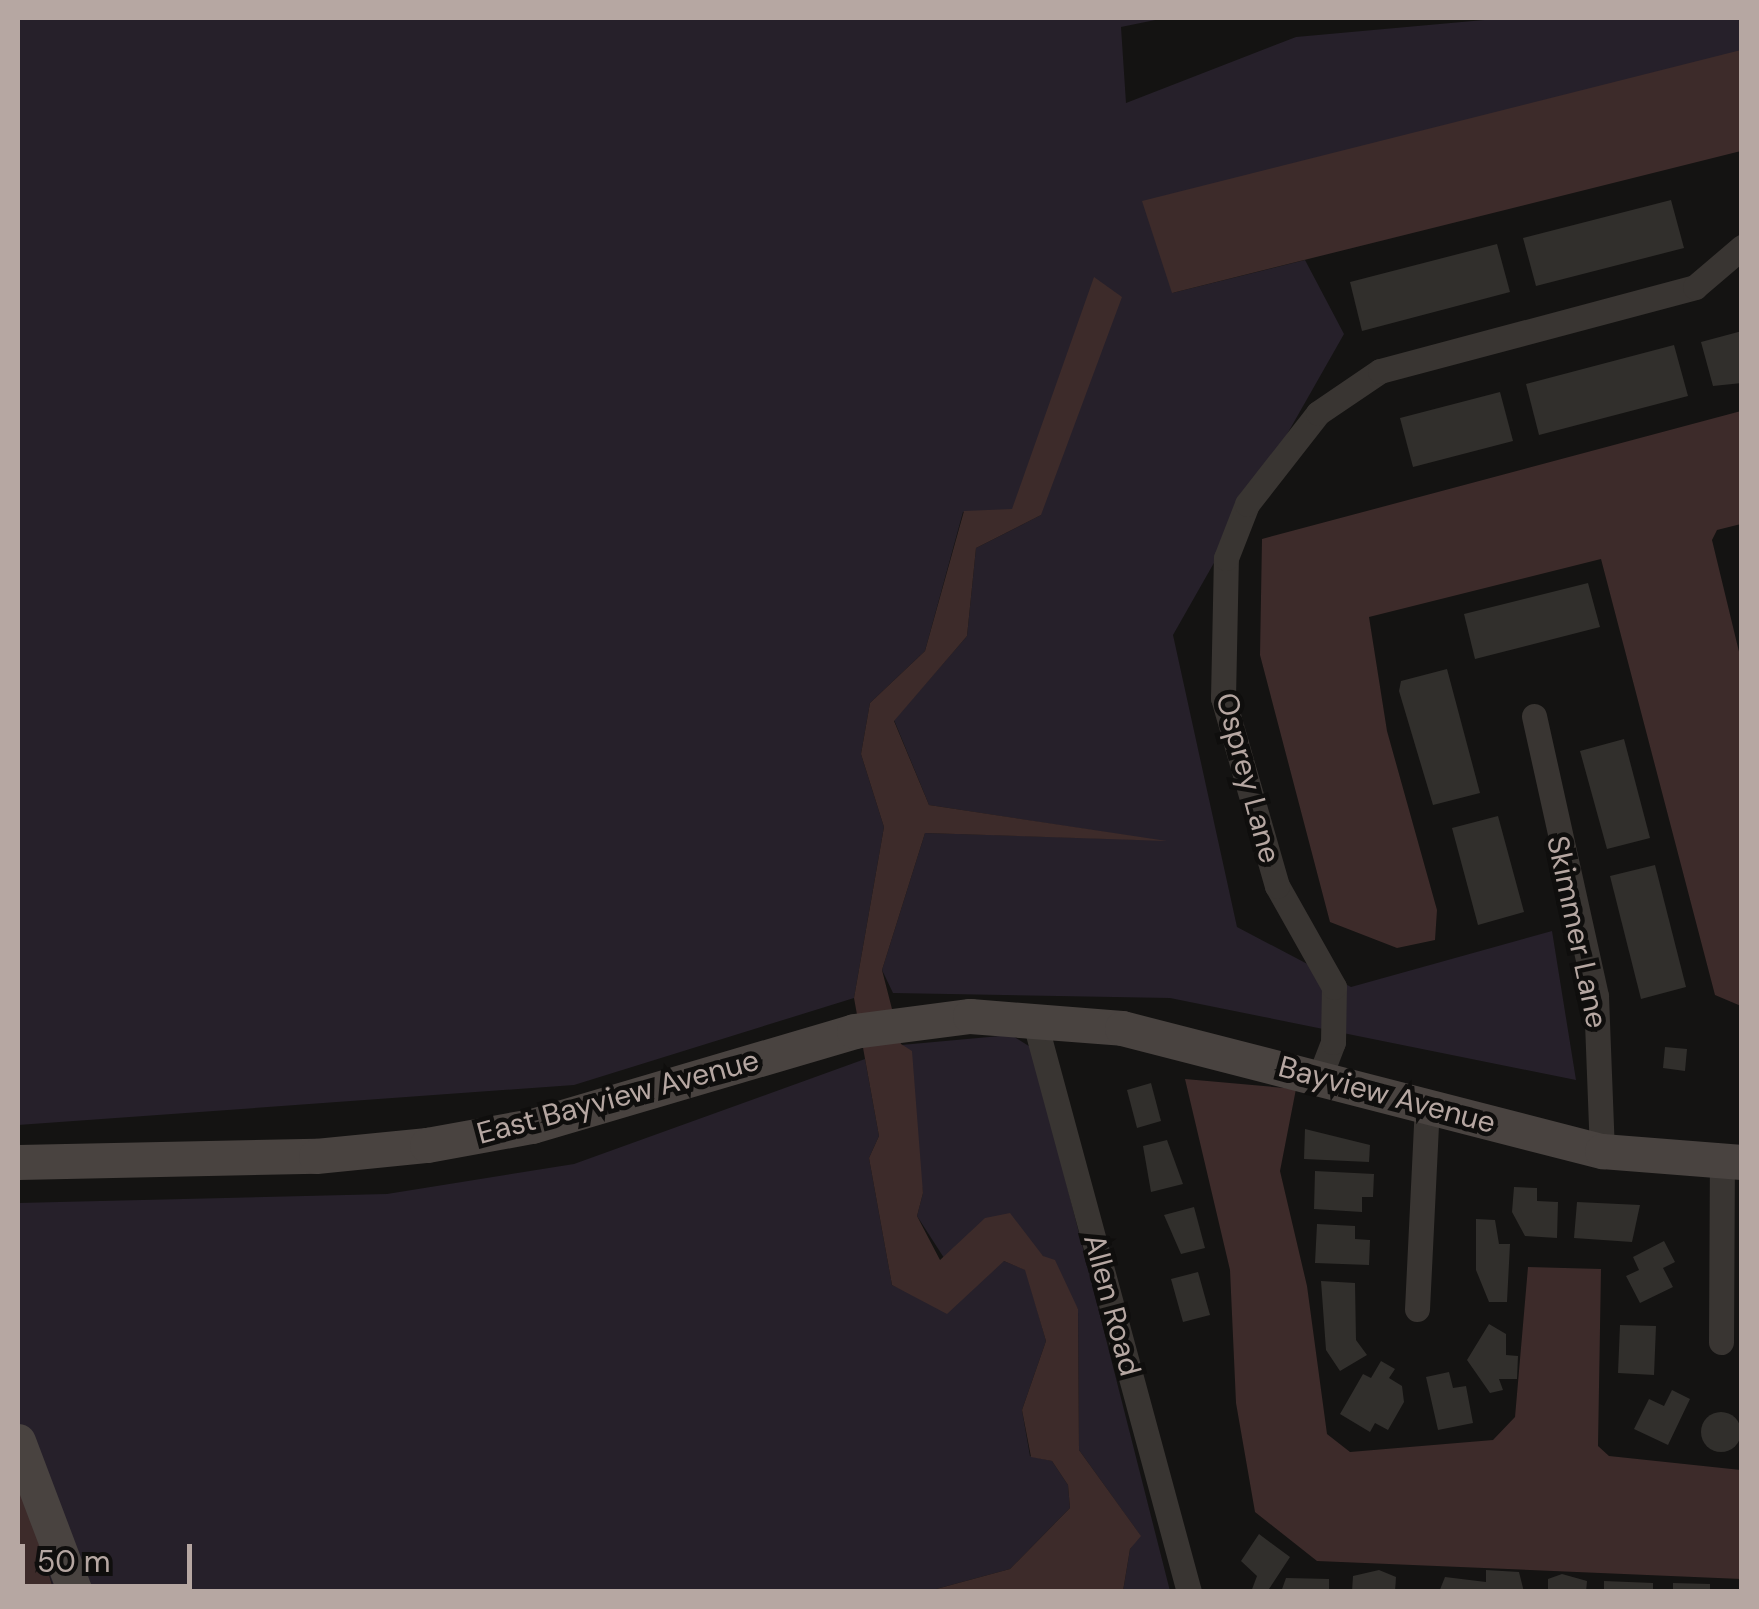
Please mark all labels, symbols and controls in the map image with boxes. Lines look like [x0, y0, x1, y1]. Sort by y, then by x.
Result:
street label: Osprey Lane [1208, 689, 1288, 867]
street label: Skimmer Lane [1539, 833, 1615, 1031]
street label: East Bayview Avenue [473, 1042, 763, 1152]
street label: Bayview Avenue [1275, 1049, 1499, 1141]
street label: Allen Road [1076, 1230, 1148, 1380]
scale bar [25, 1524, 198, 1586]
text: 50 m [37, 1542, 111, 1581]

